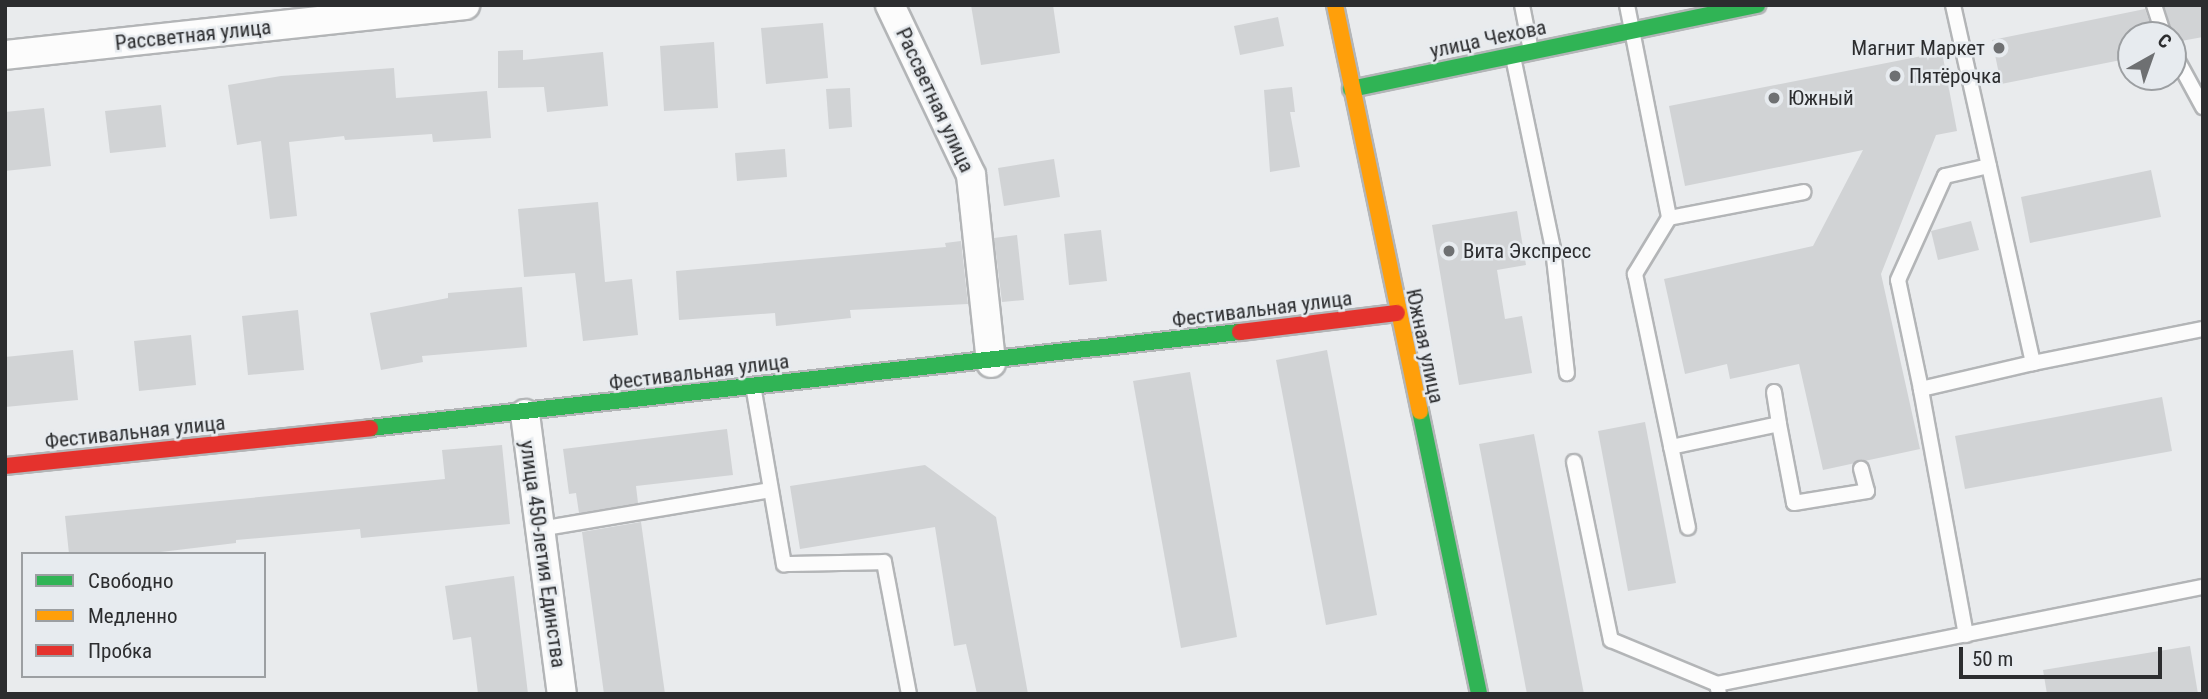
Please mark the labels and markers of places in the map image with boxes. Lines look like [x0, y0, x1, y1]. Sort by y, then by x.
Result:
place label: Магнит Маркет [1851, 35, 1985, 61]
marker: Магнит Маркет [1991, 40, 2007, 56]
place label: Пятёрочка [1909, 63, 2001, 89]
marker: Пятёрочка [1887, 68, 1903, 84]
place label: Южный [1788, 85, 1854, 111]
marker: Южный [1766, 90, 1782, 106]
place label: Вита Экспресс [1463, 238, 1591, 264]
marker: Вита Экспресс [1441, 243, 1457, 259]

